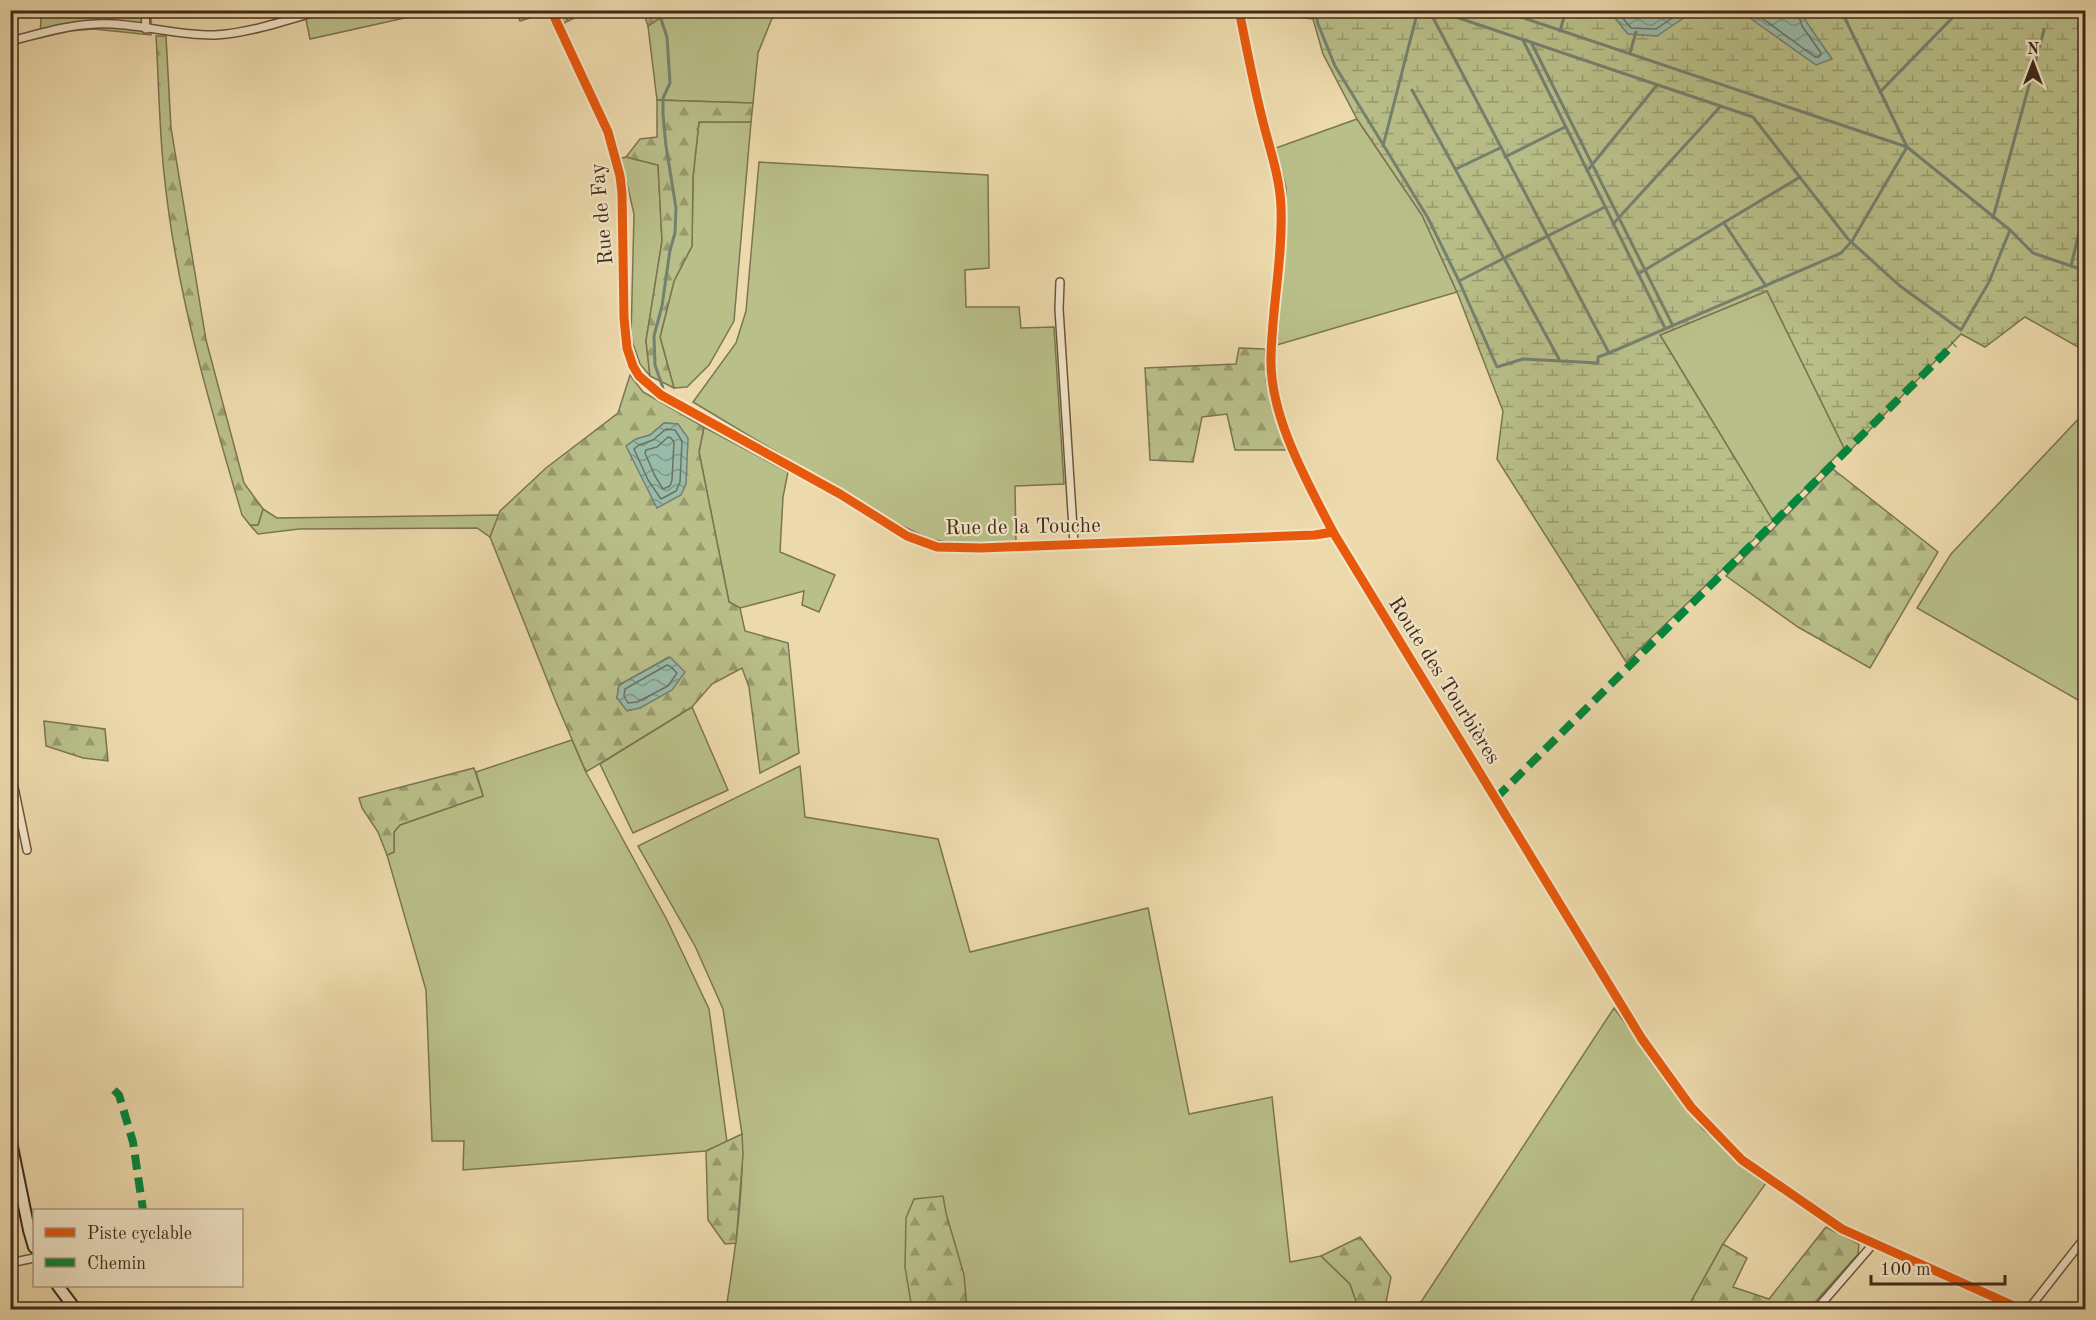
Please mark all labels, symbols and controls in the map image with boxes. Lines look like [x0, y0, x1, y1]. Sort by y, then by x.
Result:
north arrow [2003, 33, 2063, 93]
text: N [2027, 42, 2040, 58]
street label: Rue de Fay [588, 162, 617, 266]
street label: Rue de la Touche [945, 516, 1101, 539]
street label: Route des Tourbières [1384, 594, 1504, 768]
legend [33, 1209, 243, 1287]
text: Piste cyclable [87, 1225, 192, 1243]
scale bar [1871, 1248, 2004, 1286]
text: Chemin [87, 1255, 146, 1273]
text: 100 m [1880, 1261, 1931, 1279]

